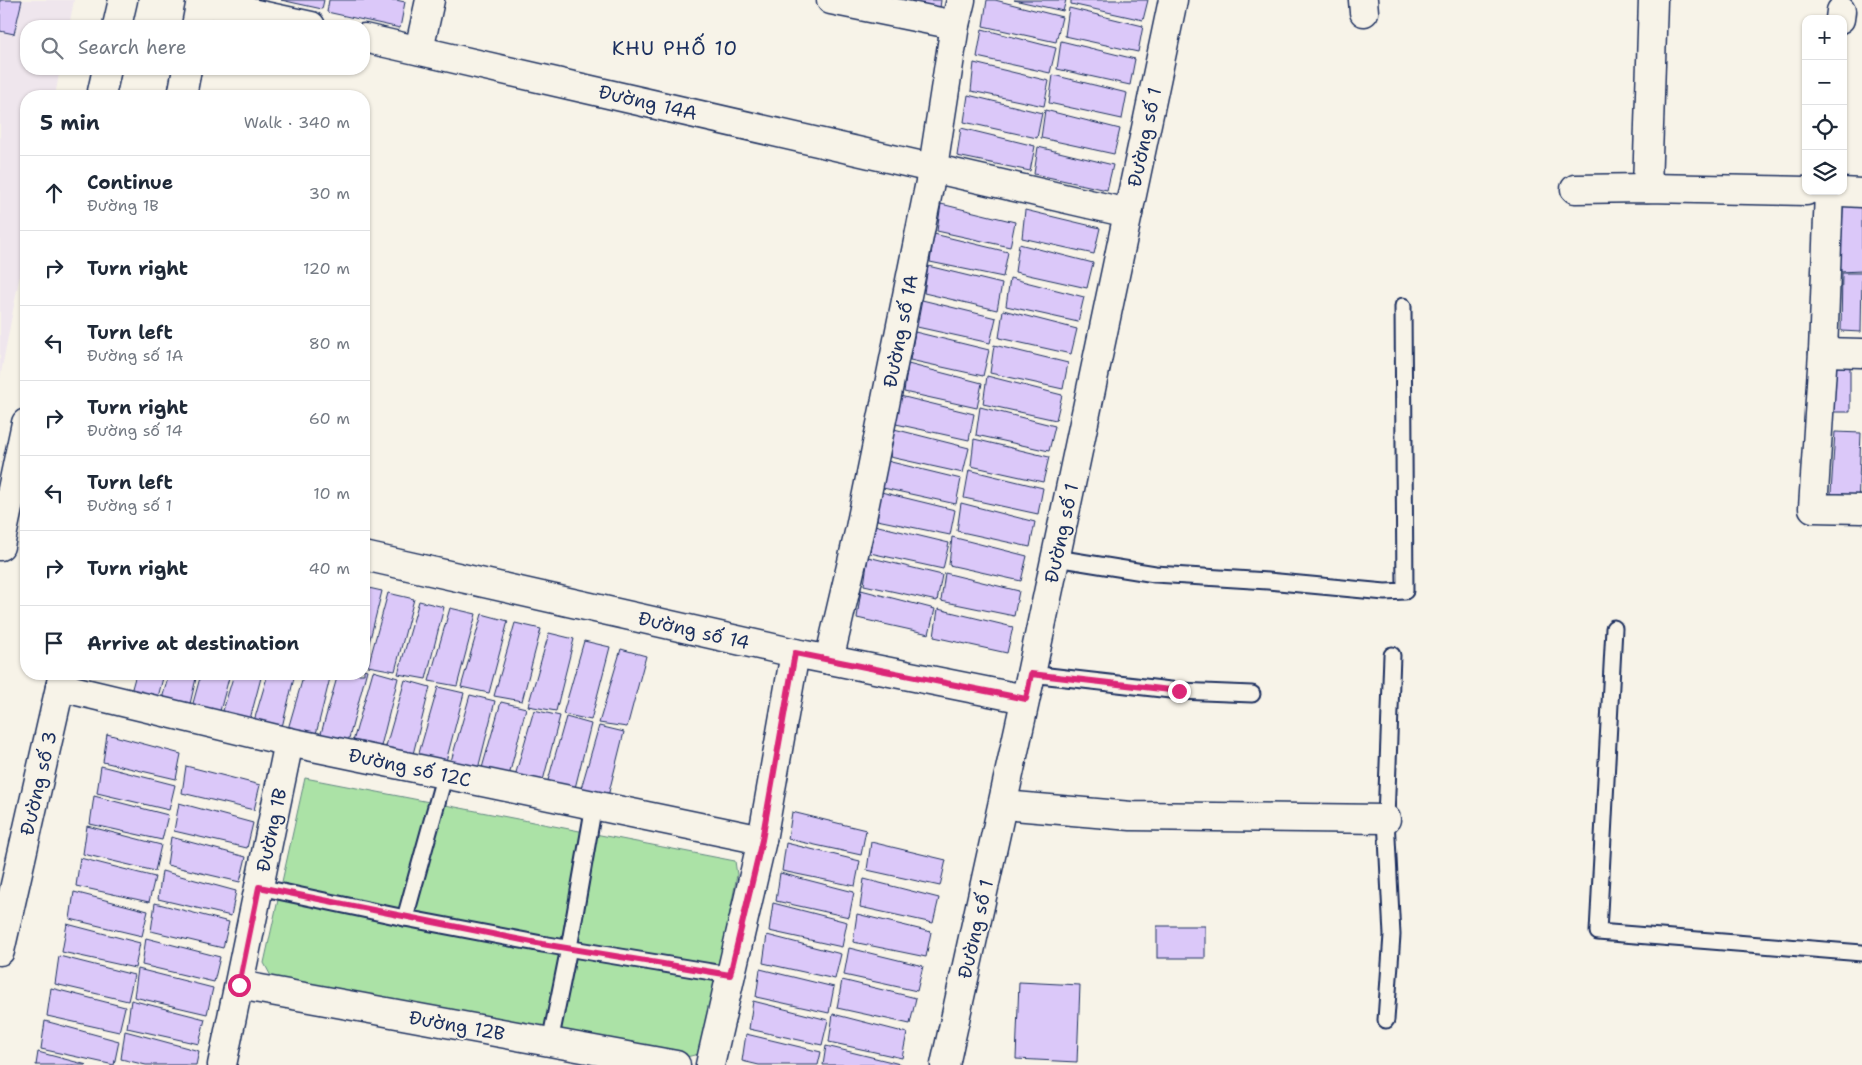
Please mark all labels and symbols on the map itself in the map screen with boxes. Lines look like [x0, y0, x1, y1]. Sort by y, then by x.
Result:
district label: KHU PHỐ 10 [612, 33, 738, 61]
street label: Đường 14A [596, 79, 700, 126]
street label: Đường số 1 [1122, 85, 1167, 189]
street label: Đường số 1A [877, 272, 924, 390]
street label: Đường số 1 [1039, 481, 1084, 585]
street label: Đường số 14 [636, 606, 752, 655]
route end [1168, 680, 1191, 703]
street label: Đường số 3 [14, 728, 63, 838]
street label: Đường số 12C [346, 742, 473, 793]
street label: Đường 1B [250, 786, 293, 874]
street label: Đường số 1 [952, 877, 999, 981]
route start [228, 974, 251, 997]
street label: Đường 12B [407, 1005, 507, 1046]

